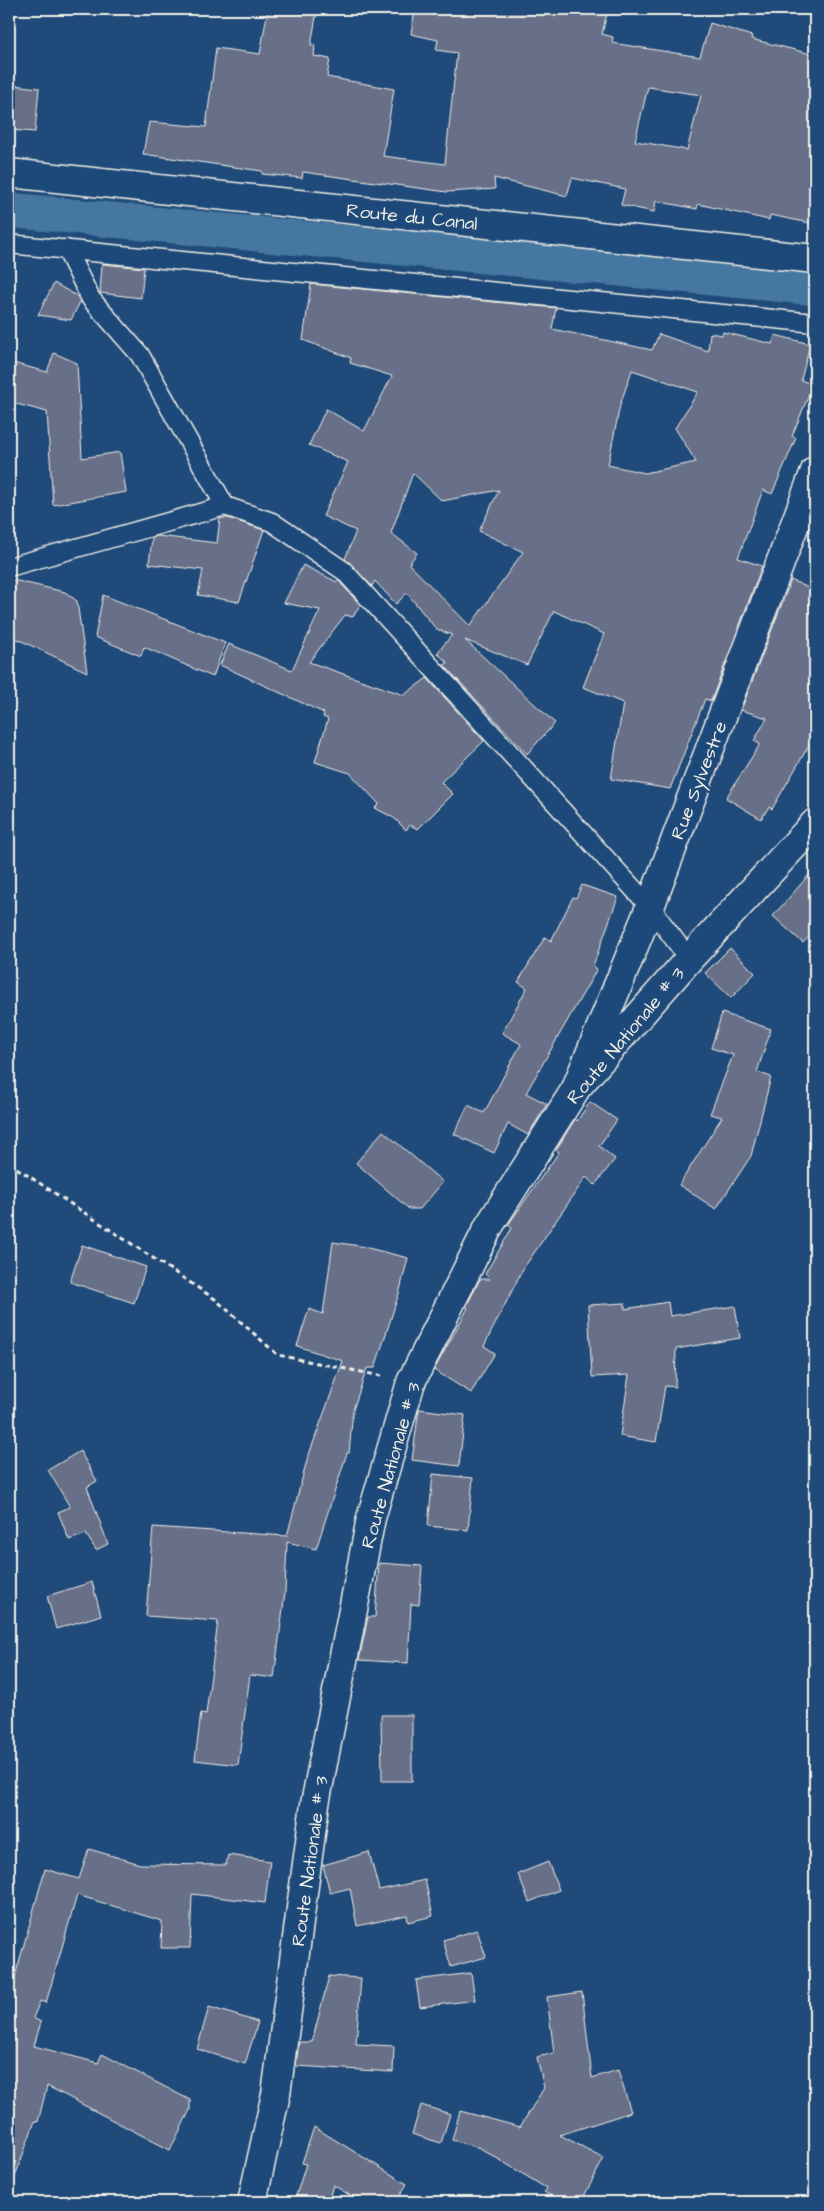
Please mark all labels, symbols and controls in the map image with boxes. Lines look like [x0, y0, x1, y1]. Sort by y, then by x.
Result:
street label: Route du Canal [345, 197, 479, 238]
street label: Rue Sylvestre [664, 717, 735, 844]
street label: Route Nationale # 3 [561, 961, 692, 1110]
street label: Route Nationale # 3 [355, 1379, 428, 1552]
street label: Route Nationale # 3 [285, 1774, 336, 1948]

